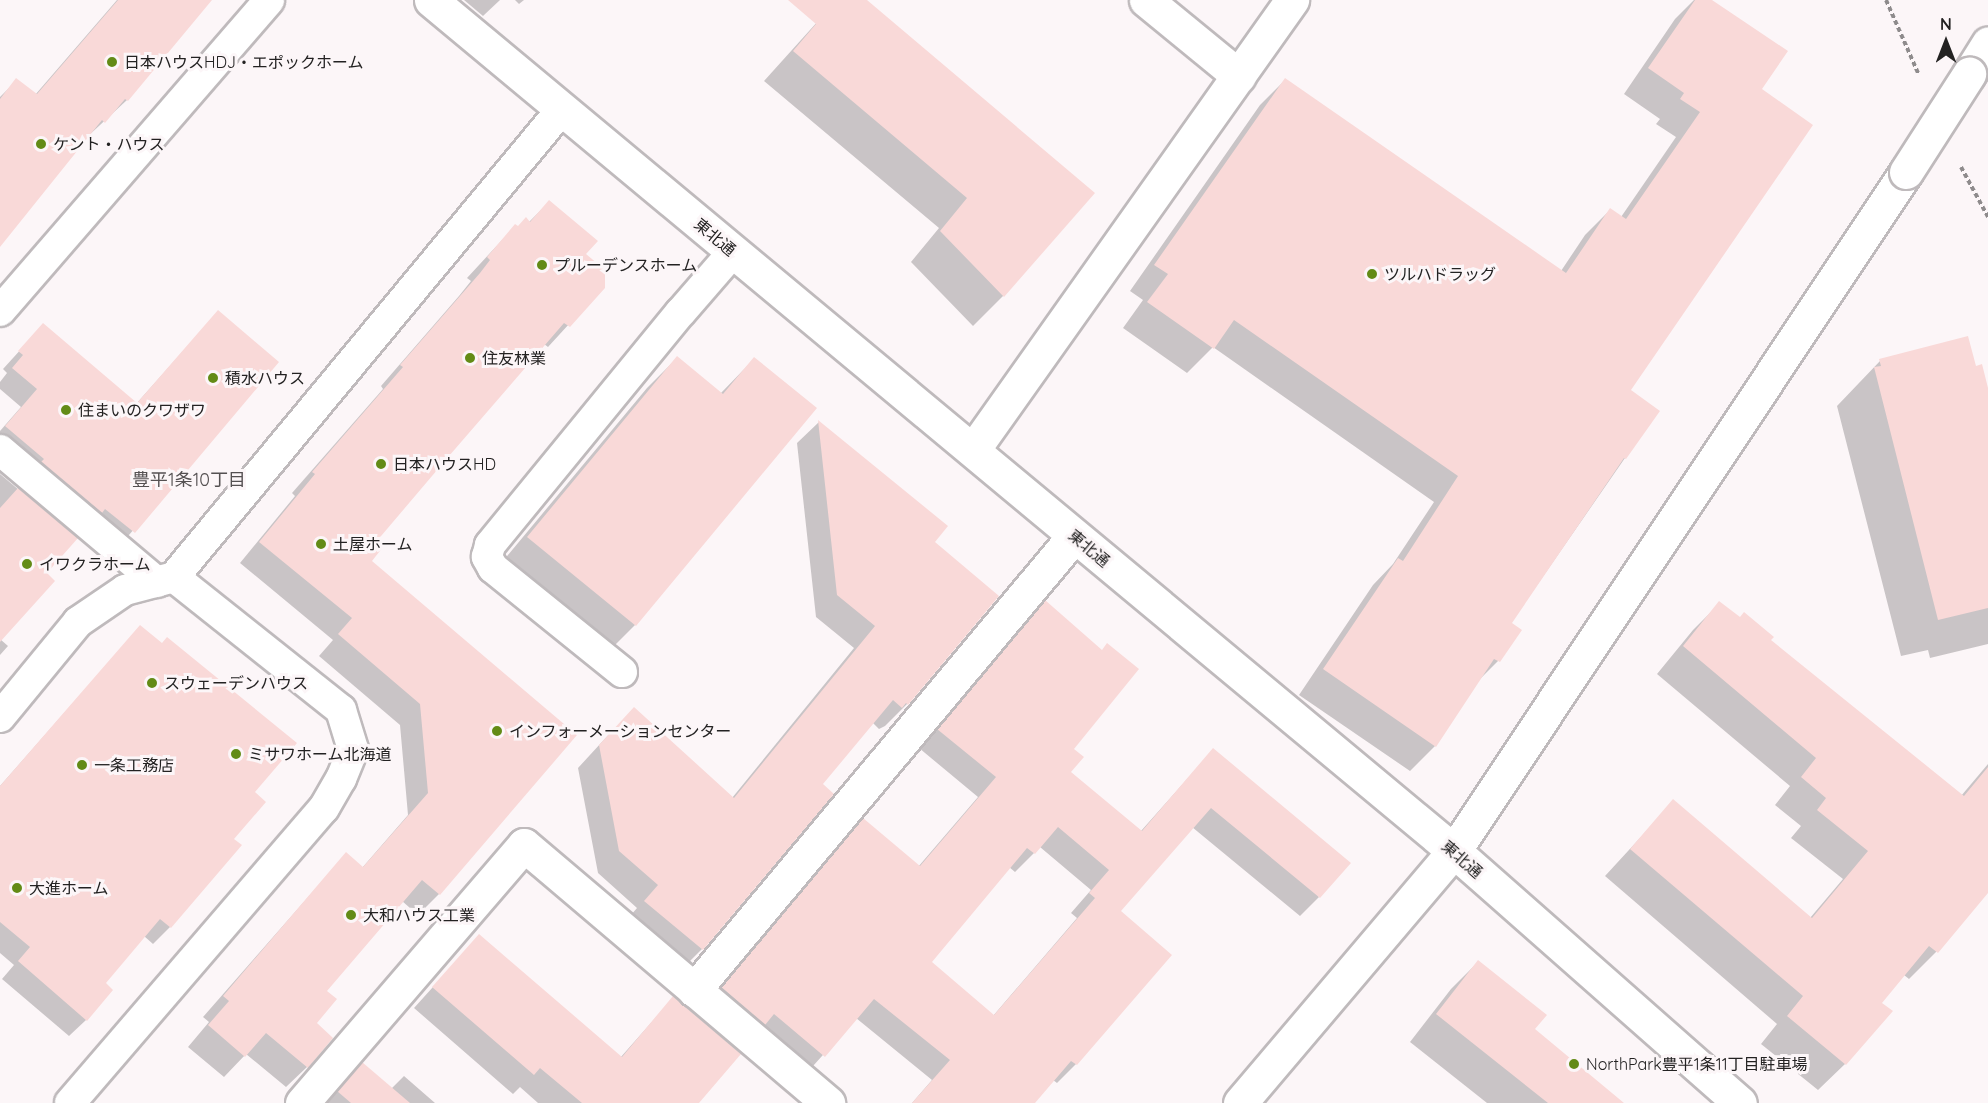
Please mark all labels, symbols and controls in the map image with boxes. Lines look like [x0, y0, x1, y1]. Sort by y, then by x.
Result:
north arrow [1916, 12, 1976, 72]
text: N [1940, 14, 1952, 34]
place label: 日本ハウスHDJ・エポックホーム [124, 52, 364, 72]
marker: 日本ハウスHDJ・エポックホーム [105, 55, 119, 69]
place label: ケント・ハウス [53, 134, 165, 154]
marker: ケント・ハウス [34, 137, 48, 151]
street label: 東北通 [690, 214, 740, 260]
place label: プルーデンスホーム [554, 255, 698, 275]
marker: プルーデンスホーム [535, 258, 549, 272]
place label: ツルハドラッグ [1384, 264, 1496, 284]
marker: ツルハドラッグ [1365, 267, 1379, 281]
place label: 住友林業 [482, 348, 546, 368]
marker: 住友林業 [463, 351, 477, 365]
place label: 積水ハウス [225, 368, 305, 388]
marker: 積水ハウス [206, 371, 220, 385]
place label: 住まいのクワザワ [78, 400, 206, 420]
marker: 住まいのクワザワ [59, 403, 73, 417]
place label: 日本ハウスHD [393, 454, 496, 474]
marker: 日本ハウスHD [374, 457, 388, 471]
district label: 豊平1条10丁目 [132, 469, 246, 491]
street label: 東北通 [1064, 525, 1114, 571]
place label: 土屋ホーム [333, 534, 413, 554]
marker: 土屋ホーム [314, 537, 328, 551]
place label: イワクラホーム [39, 554, 151, 574]
marker: イワクラホーム [20, 557, 34, 571]
place label: スウェーデンハウス [164, 673, 308, 693]
marker: スウェーデンハウス [145, 676, 159, 690]
place label: インフォーメーションセンター [509, 721, 733, 741]
marker: インフォーメーションセンター [490, 724, 504, 738]
place label: ミサワホーム北海道 [248, 744, 392, 764]
marker: ミサワホーム北海道 [229, 747, 243, 761]
place label: 一条工務店 [94, 755, 174, 775]
marker: 一条工務店 [75, 758, 89, 772]
street label: 東北通 [1438, 836, 1486, 882]
place label: 大進ホーム [29, 878, 109, 898]
marker: 大進ホーム [10, 881, 24, 895]
place label: 大和ハウス工業 [363, 905, 475, 925]
marker: 大和ハウス工業 [344, 908, 358, 922]
place label: NorthPark豊平1条11丁目駐車場 [1586, 1054, 1808, 1074]
marker: NorthPark豊平1条11丁目駐車場 [1567, 1057, 1581, 1071]

